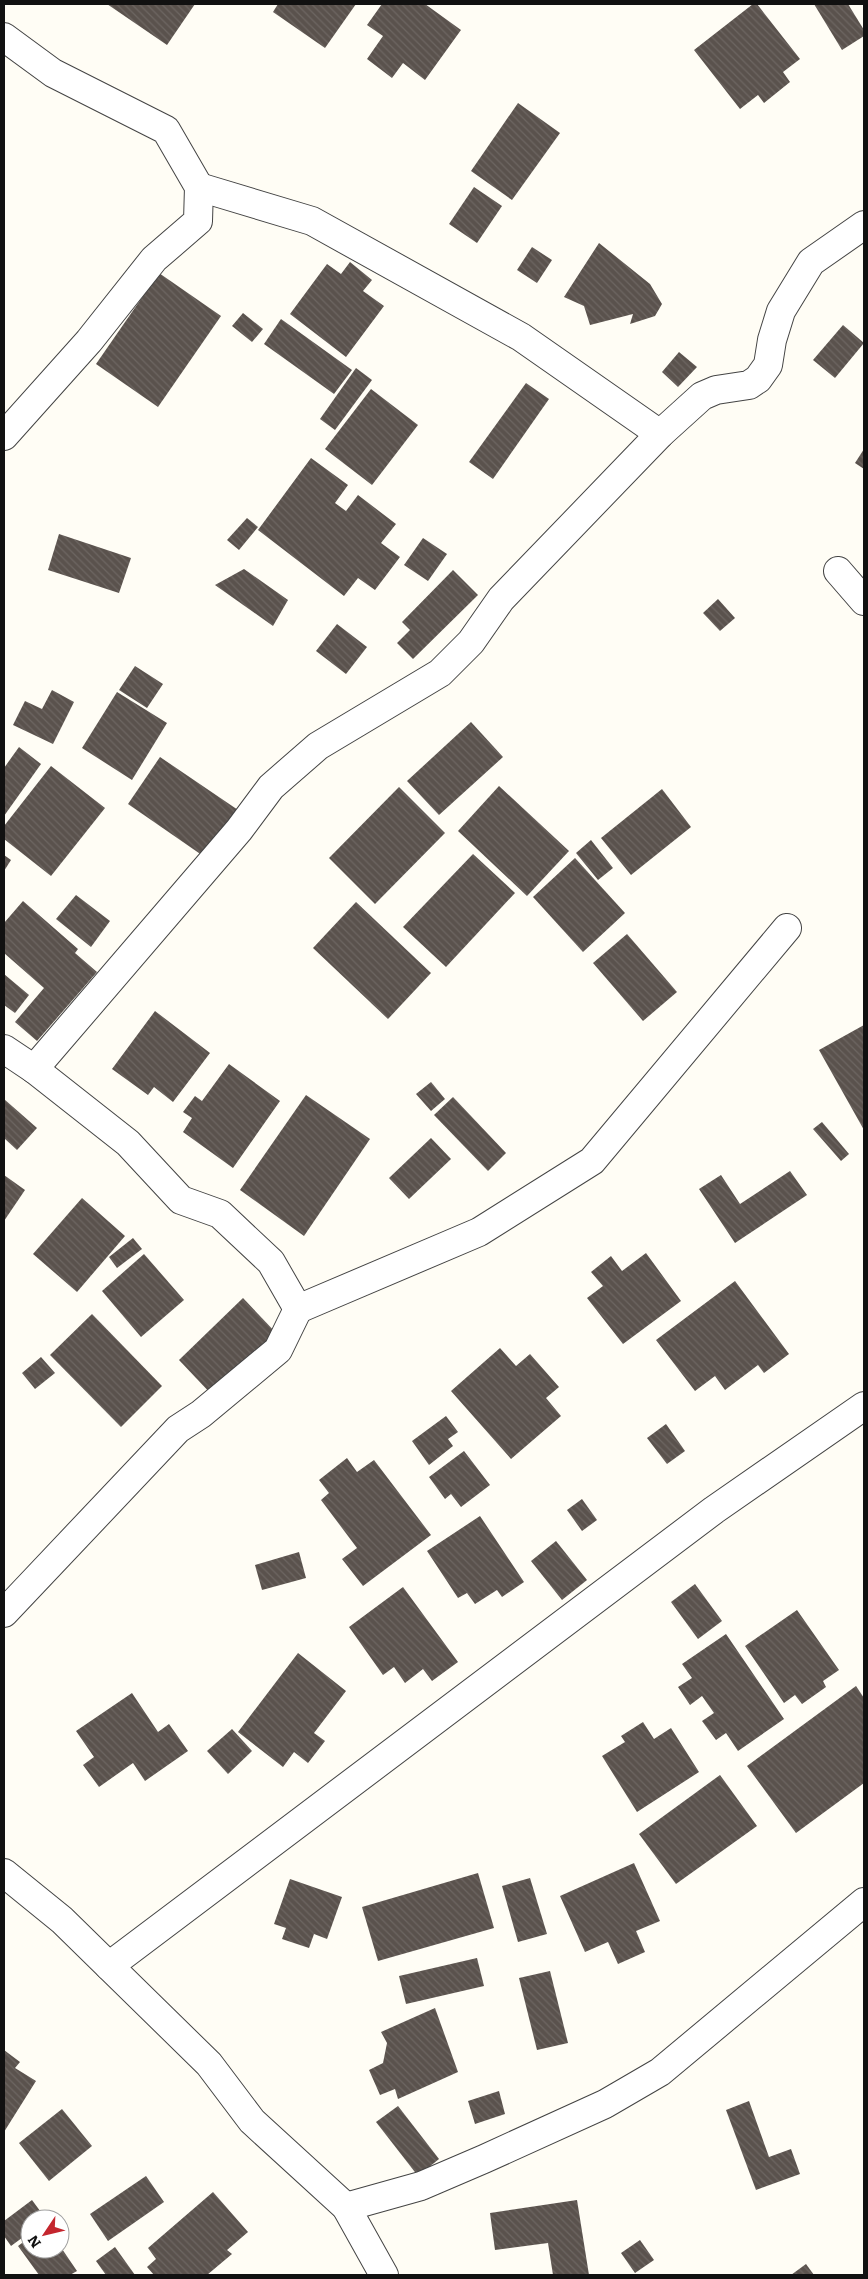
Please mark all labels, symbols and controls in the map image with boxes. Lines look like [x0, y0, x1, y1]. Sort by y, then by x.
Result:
north arrow [20, 2209, 70, 2259]
text: N [22, 2231, 45, 2253]

